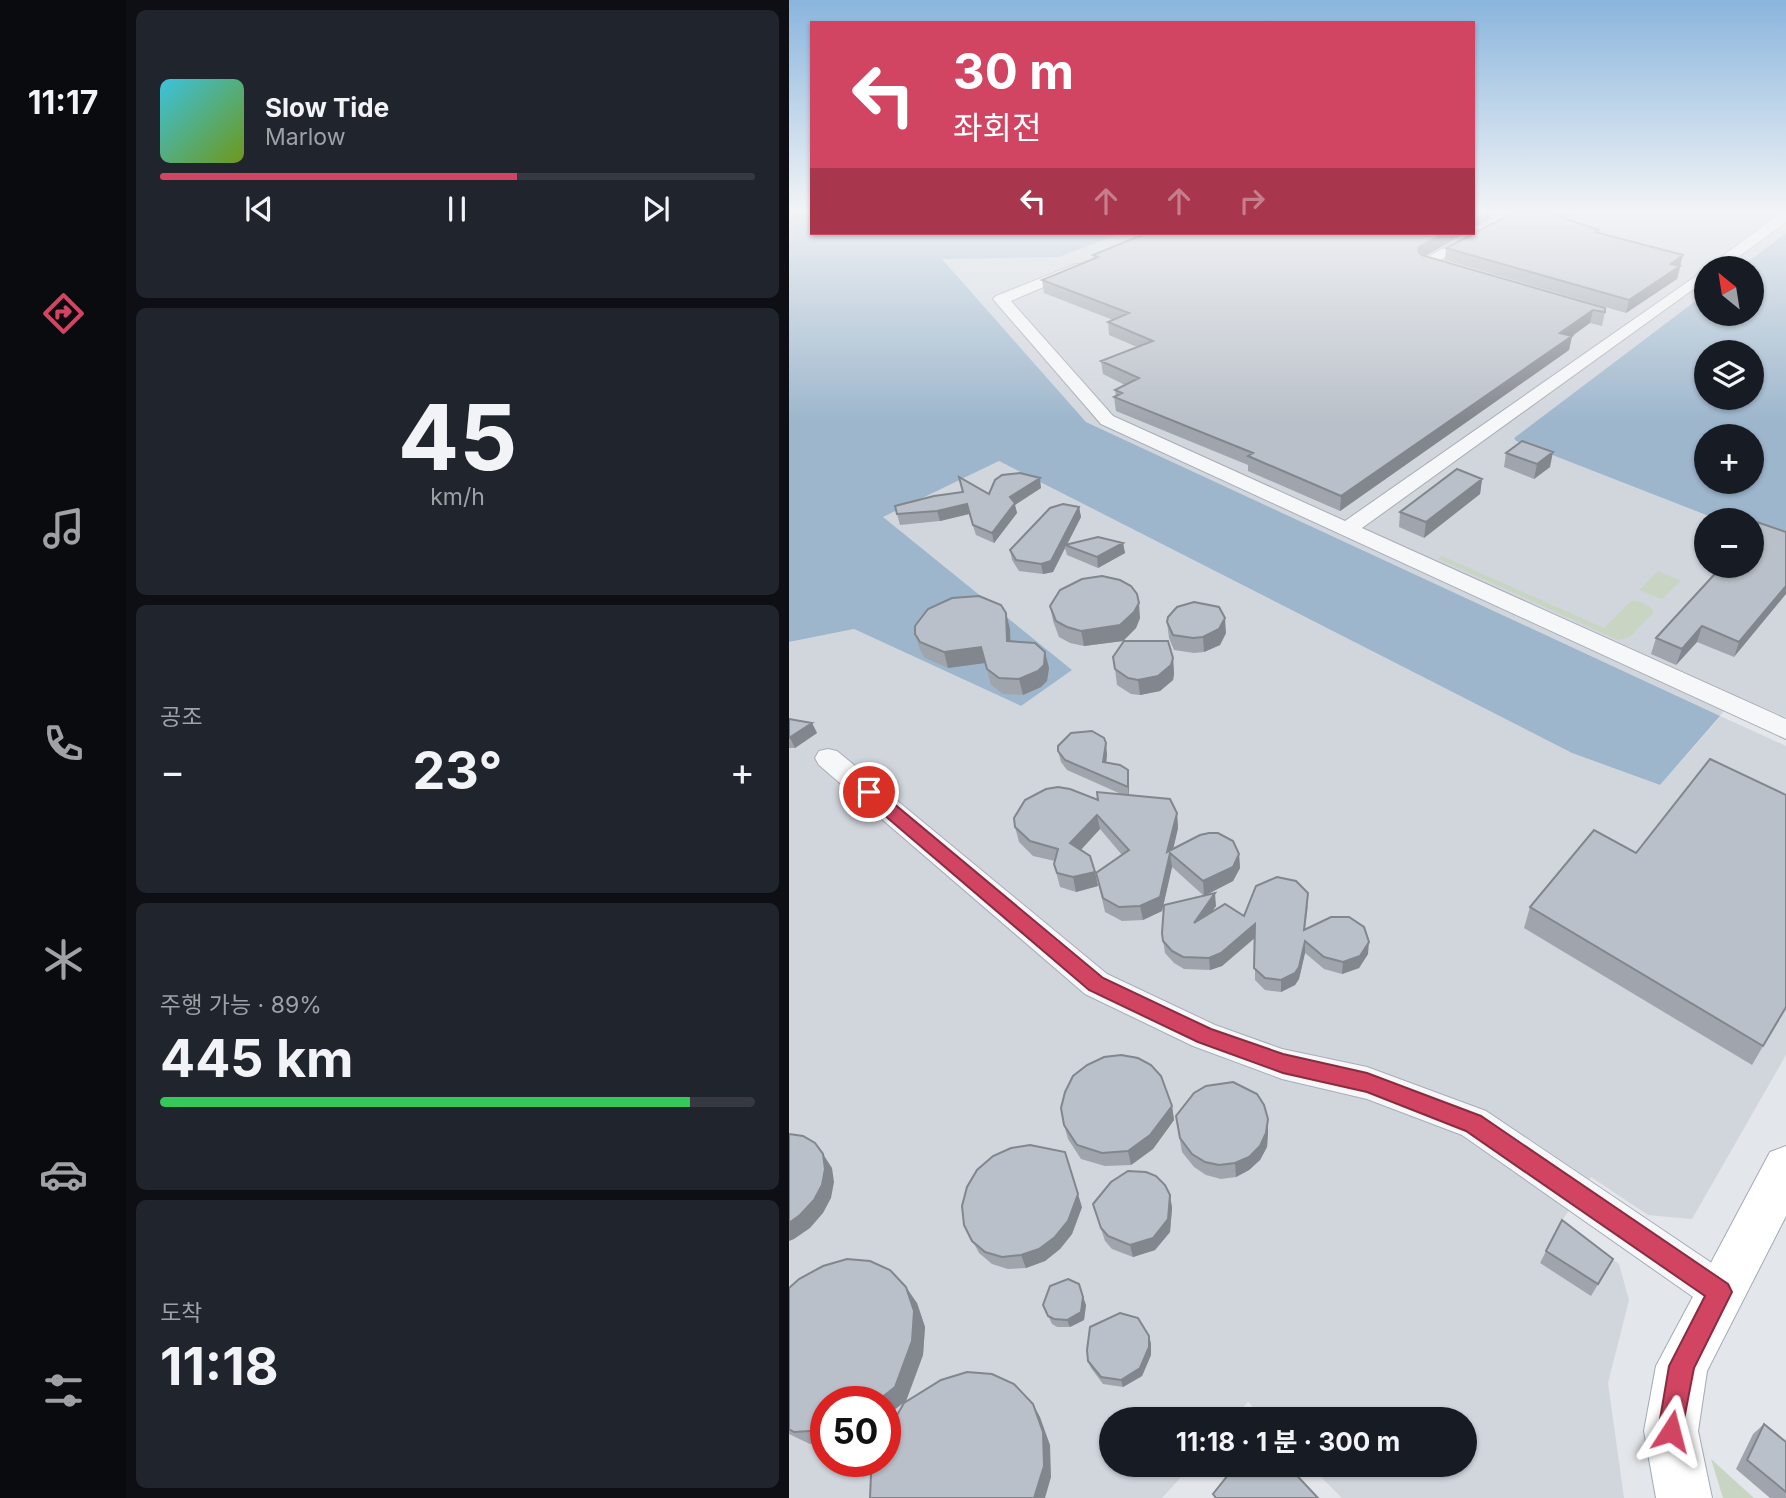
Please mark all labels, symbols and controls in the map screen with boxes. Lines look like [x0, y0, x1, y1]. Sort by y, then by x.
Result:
text: 30 m [953, 42, 1074, 101]
icon: left [838, 49, 929, 140]
text: 11:17 [28, 83, 98, 122]
text: Slow Tide [265, 92, 389, 123]
text: 좌회전 [953, 108, 1041, 147]
text: Marlow [265, 123, 345, 151]
icon: left [1014, 182, 1052, 220]
icon: ahead [1087, 182, 1125, 220]
icon: ahead [1160, 182, 1198, 220]
icon: right [1233, 182, 1271, 220]
icon: previous [240, 190, 278, 228]
icon: pause [438, 190, 476, 228]
icon: next [637, 190, 675, 228]
north arrow [1694, 256, 1764, 326]
map controls [1694, 256, 1764, 578]
icon: directions [39, 289, 88, 338]
button: layers [1694, 340, 1764, 410]
text: 45 [398, 382, 517, 492]
button: + [1694, 424, 1764, 494]
text: km/h [430, 483, 485, 511]
icon: music [39, 504, 88, 553]
button: − [1694, 508, 1764, 578]
text: 공조 [160, 703, 202, 731]
icon: phone [39, 719, 88, 768]
text: 23° [413, 739, 502, 802]
text: − [160, 748, 185, 794]
text: + [730, 748, 755, 794]
pin [839, 762, 899, 822]
icon: arrive [850, 773, 888, 811]
icon: climate [39, 935, 88, 984]
text: 주행 가능 · 89% [160, 991, 322, 1019]
text: 445 km [160, 1027, 354, 1090]
icon: car [39, 1150, 88, 1199]
text: 도착 [160, 1299, 202, 1327]
text: 11:18 [160, 1335, 278, 1398]
icon: filters [39, 1366, 88, 1415]
speed limit sign: 50 [810, 1386, 901, 1477]
position arrow [1634, 1394, 1708, 1468]
text: 11:18 · 1 분 · 300 m [1176, 1426, 1400, 1457]

